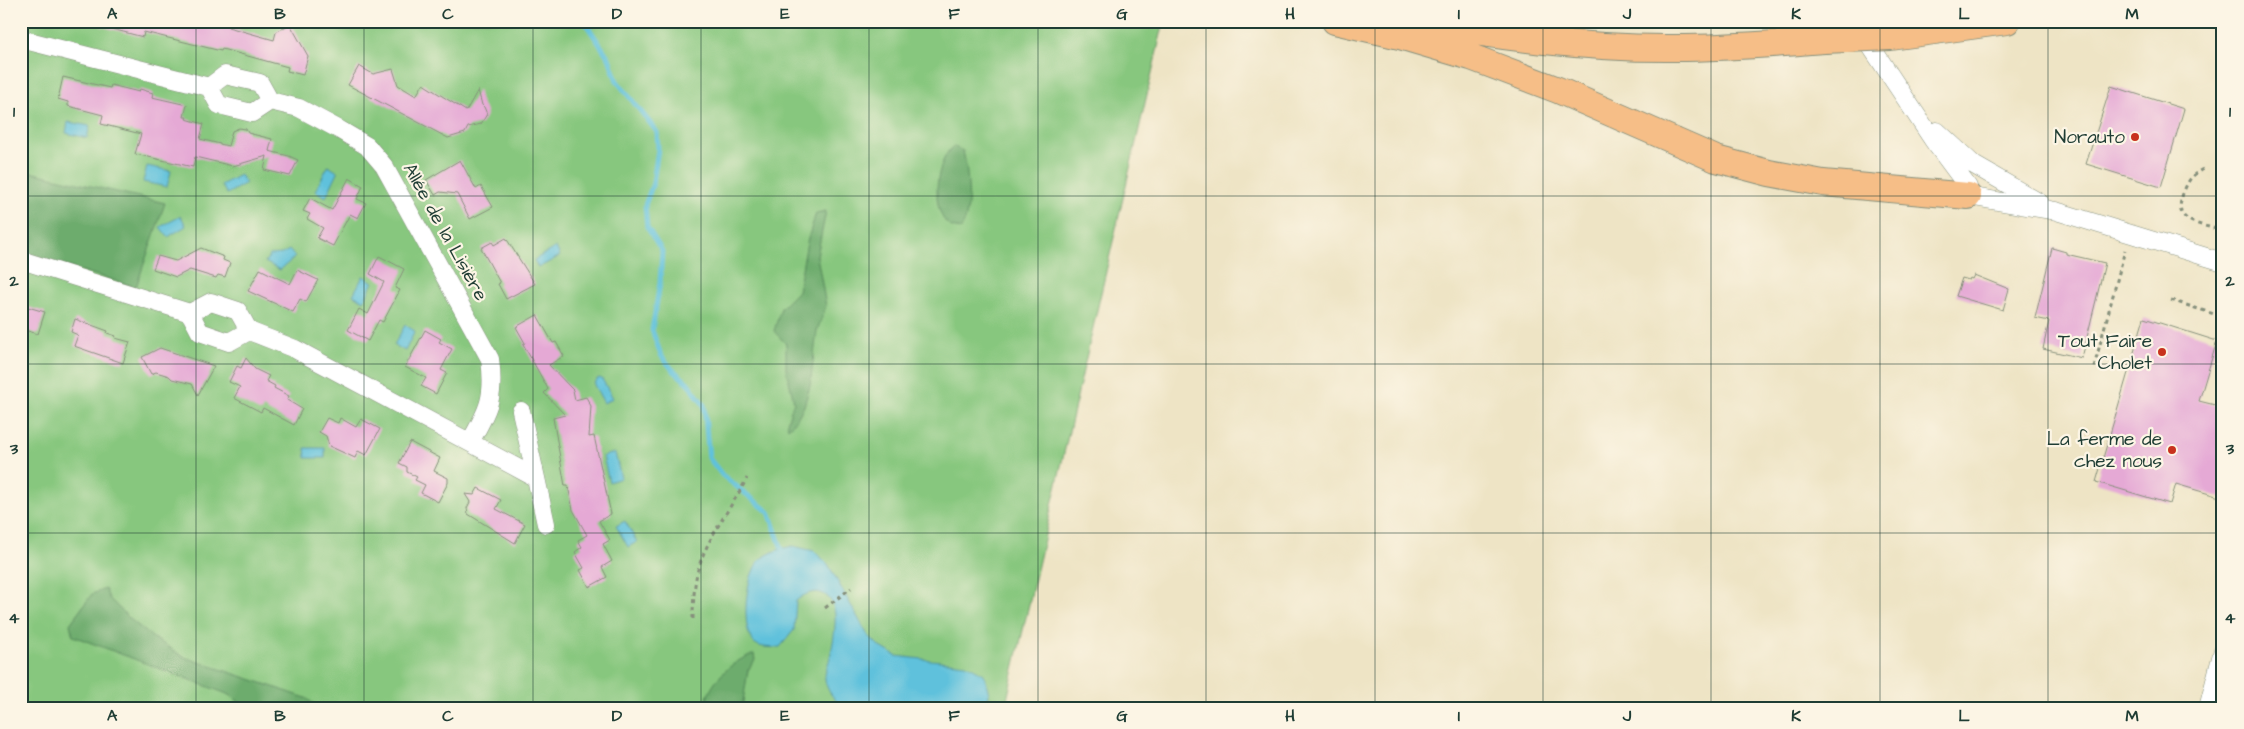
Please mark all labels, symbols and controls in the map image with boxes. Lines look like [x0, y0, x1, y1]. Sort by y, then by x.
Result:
text: A [107, 3, 118, 25]
text: B [274, 3, 286, 25]
text: C [442, 3, 454, 25]
text: D [612, 3, 623, 25]
text: E [780, 3, 790, 25]
text: F [948, 3, 960, 25]
text: G [1116, 3, 1128, 25]
text: H [1285, 3, 1295, 25]
text: I [1458, 3, 1460, 25]
text: J [1622, 3, 1632, 25]
text: K [1791, 3, 1801, 25]
text: L [1958, 3, 1970, 25]
text: M [2125, 3, 2139, 25]
text: 1 [13, 101, 16, 123]
text: 1 [2229, 101, 2232, 123]
place label: Norauto [2054, 124, 2125, 151]
marker: Norauto [2129, 131, 2141, 143]
street label: Allée de la Lisière [396, 158, 494, 306]
text: 2 [8, 270, 19, 292]
text: 2 [2224, 270, 2235, 292]
place label: Tout Faire Cholet [2058, 328, 2152, 377]
marker: Tout Faire Cholet [2156, 346, 2168, 358]
place label: La ferme de chez nous [2047, 426, 2162, 475]
text: 3 [9, 438, 19, 460]
text: 3 [2225, 438, 2235, 460]
marker: La ferme de chez nous [2166, 444, 2178, 456]
text: 4 [9, 607, 20, 629]
text: 4 [2225, 607, 2236, 629]
text: A [107, 705, 118, 727]
text: B [274, 705, 286, 727]
text: C [442, 705, 454, 727]
text: D [612, 705, 623, 727]
text: E [780, 705, 790, 727]
text: F [948, 705, 960, 727]
text: G [1116, 705, 1128, 727]
text: H [1285, 705, 1295, 727]
text: I [1458, 705, 1460, 727]
text: J [1622, 705, 1632, 727]
text: K [1791, 705, 1801, 727]
text: L [1958, 705, 1970, 727]
text: M [2125, 705, 2139, 727]

